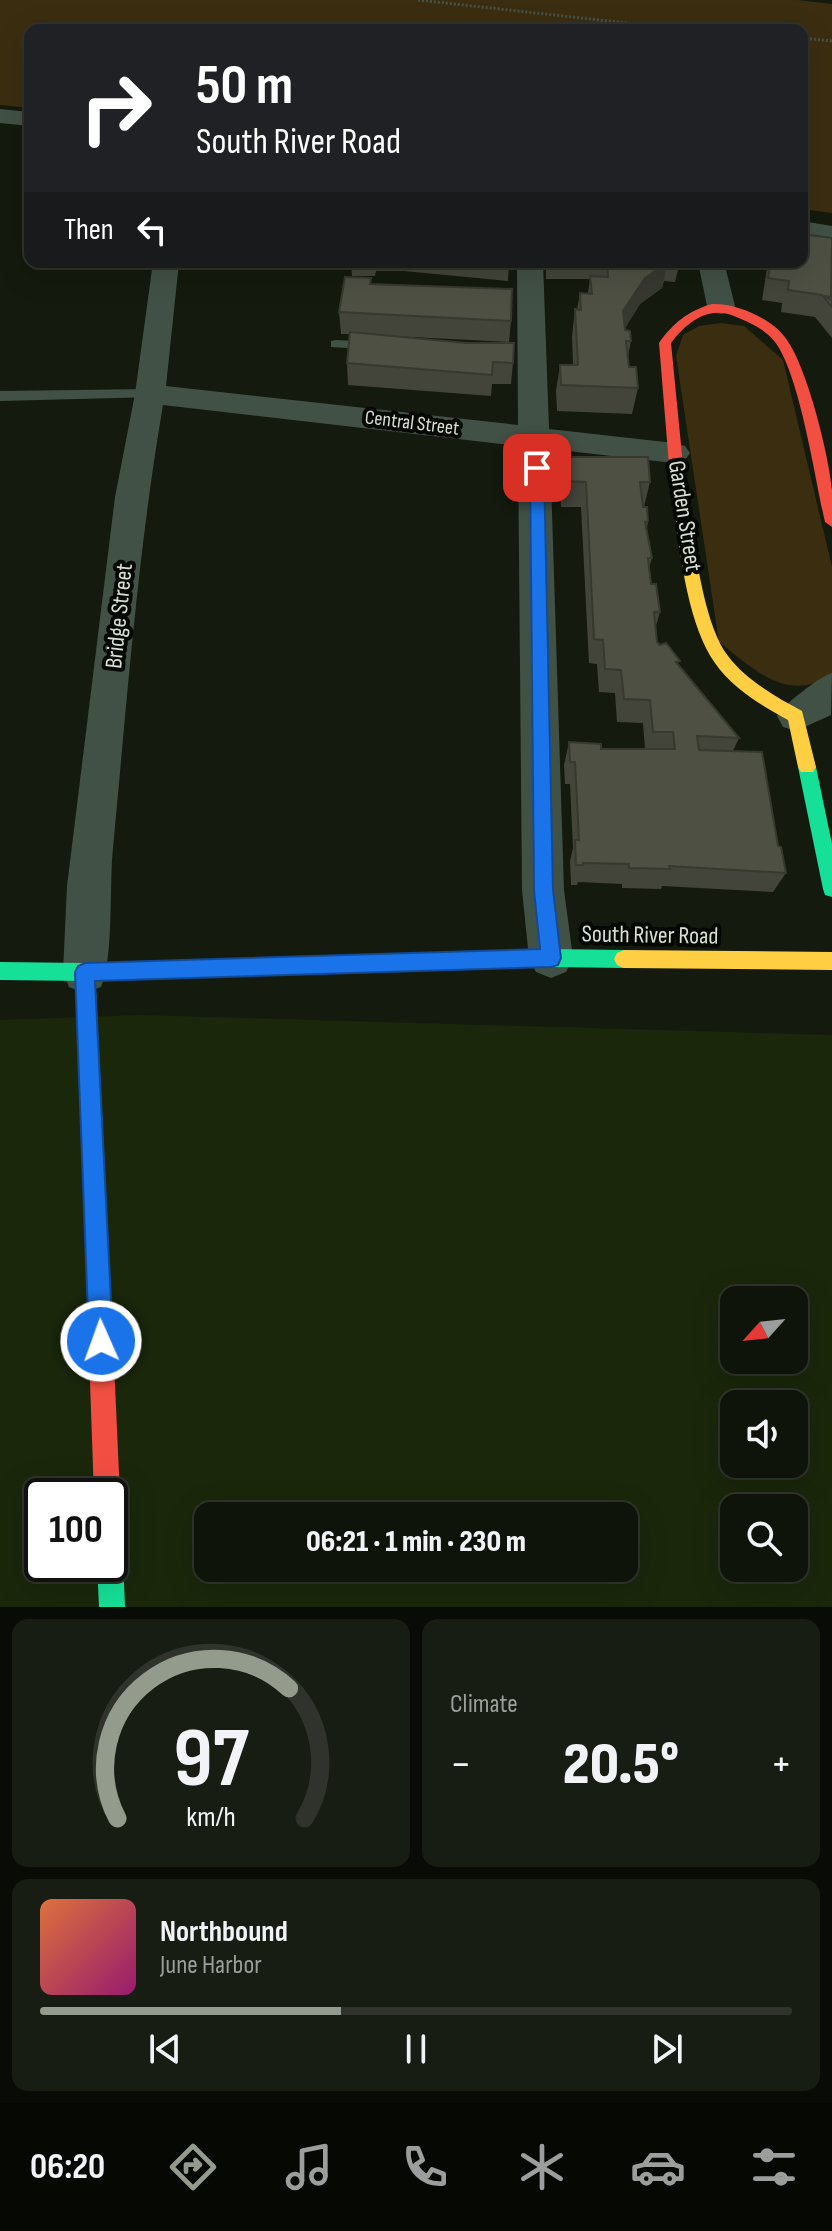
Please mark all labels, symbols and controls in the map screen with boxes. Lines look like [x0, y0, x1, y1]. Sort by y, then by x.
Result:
text: 50 m [196, 53, 293, 120]
icon: right [64, 56, 168, 160]
text: South River Road [196, 121, 401, 164]
icon: left [130, 208, 174, 252]
text: Then [64, 212, 114, 248]
street label: Central Street [364, 405, 460, 441]
pin [503, 434, 571, 502]
icon: arrive [515, 446, 559, 490]
street label: Garden Street [662, 458, 708, 574]
street label: Bridge Street [99, 562, 139, 670]
street label: South River Road [581, 919, 719, 951]
north arrow [720, 1286, 808, 1374]
map controls [720, 1286, 808, 1582]
position arrow [59, 1299, 143, 1383]
button: sound [720, 1390, 808, 1478]
speed limit sign: 100 [24, 1478, 128, 1582]
button: search [720, 1494, 808, 1582]
text: 06:21 · 1 min · 230 m [306, 1524, 526, 1560]
text: Climate [450, 1689, 518, 1720]
text: 97 [173, 1710, 250, 1810]
text: 20.5° [563, 1729, 679, 1801]
text: − [450, 1738, 472, 1791]
text: + [770, 1738, 792, 1791]
text: km/h [186, 1800, 236, 1835]
text: Northbound [160, 1914, 288, 1950]
text: June Harbor [160, 1950, 262, 1981]
icon: previous [143, 2027, 187, 2071]
icon: pause [394, 2027, 438, 2071]
icon: next [645, 2027, 689, 2071]
icon: directions [165, 2139, 221, 2195]
icon: music [281, 2139, 337, 2195]
icon: phone [397, 2139, 453, 2195]
icon: climate [514, 2139, 570, 2195]
icon: car [630, 2139, 686, 2195]
icon: filters [746, 2139, 802, 2195]
text: 06:20 [30, 2146, 105, 2189]

